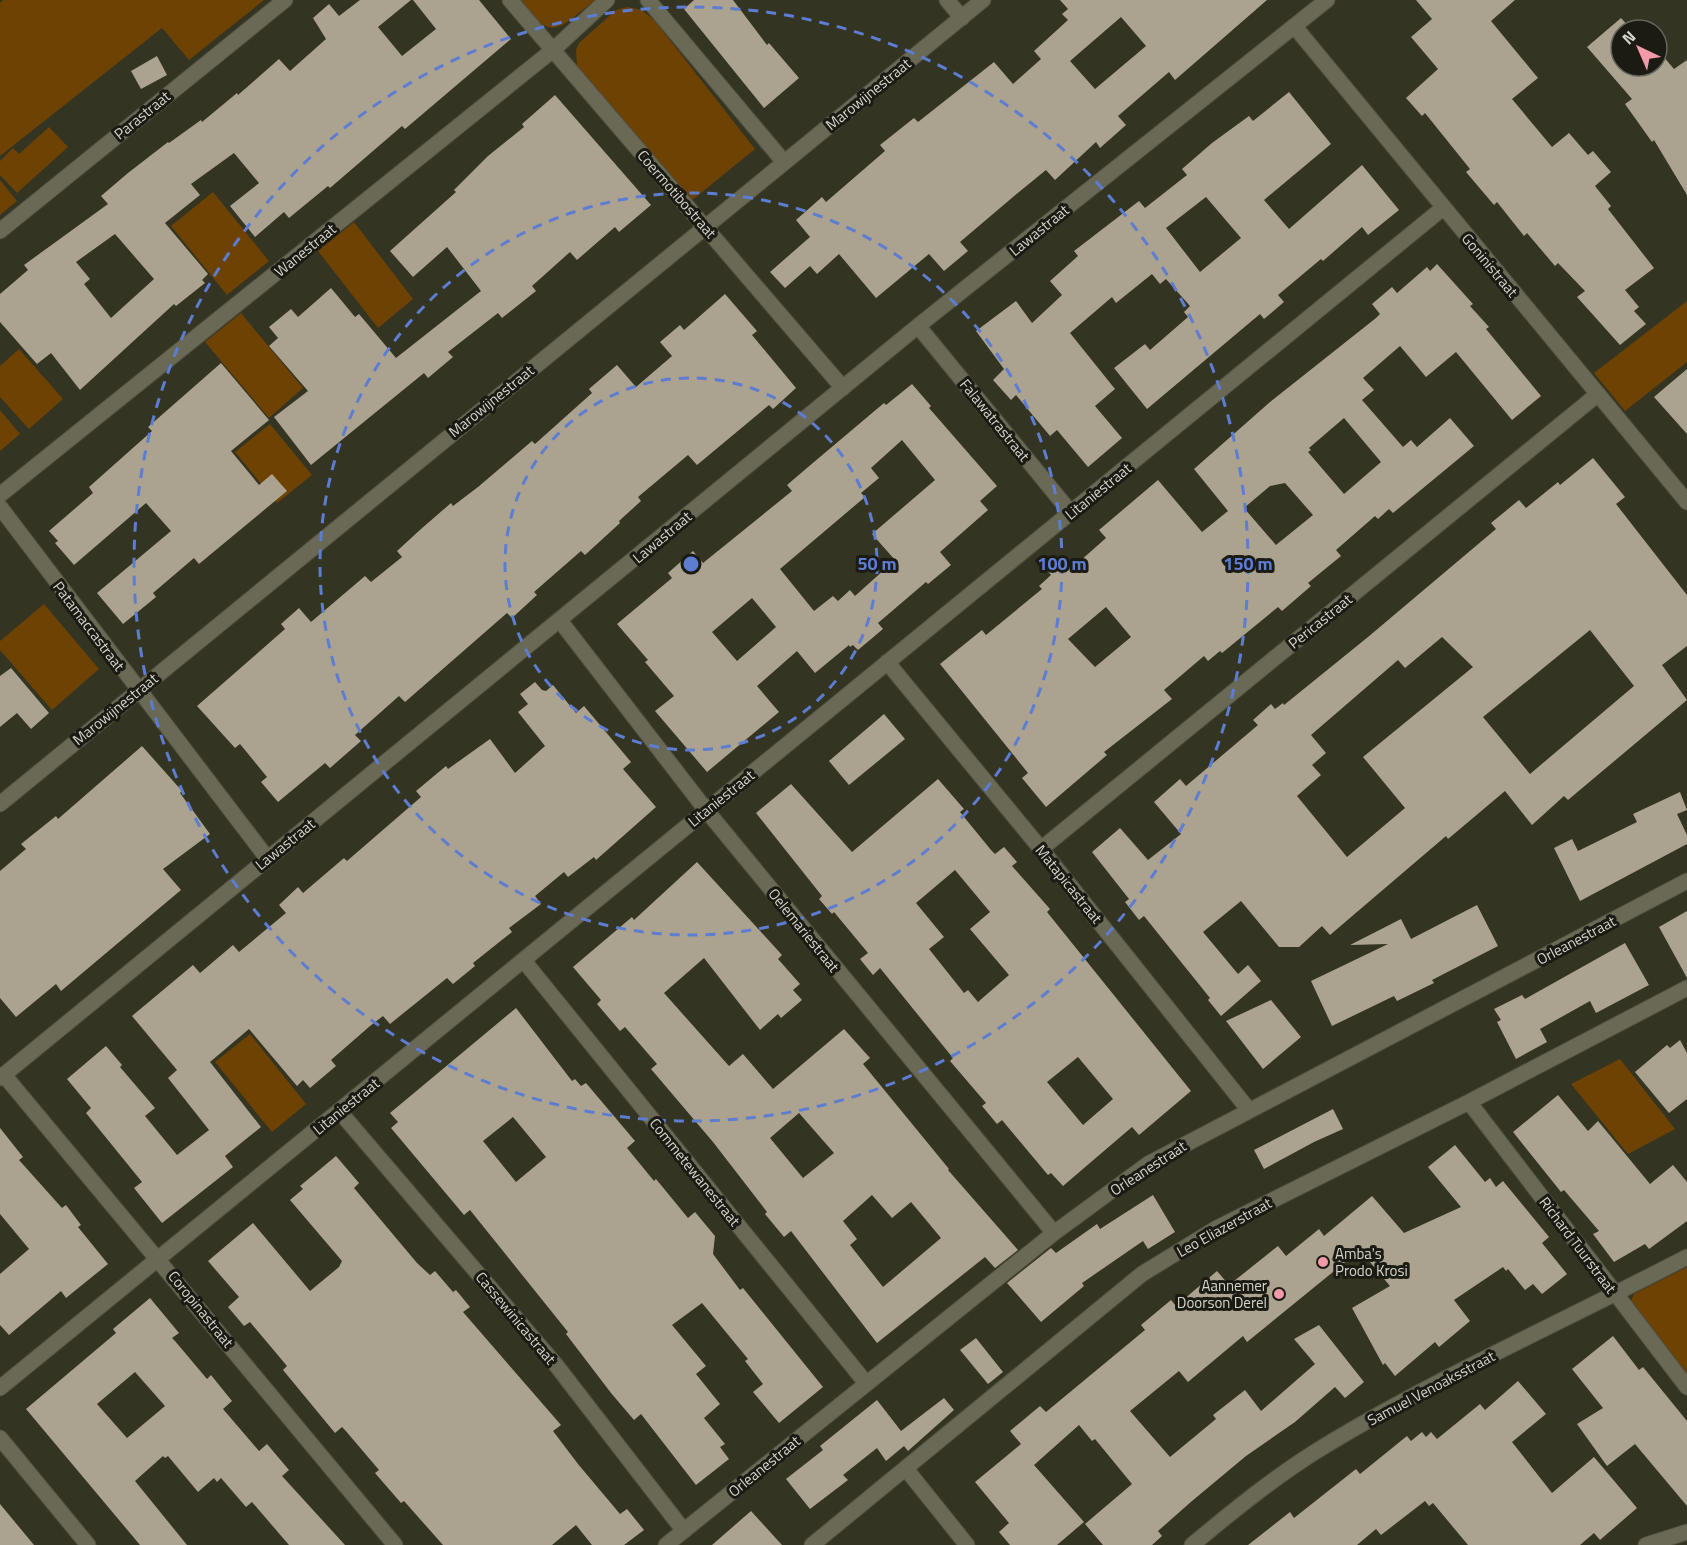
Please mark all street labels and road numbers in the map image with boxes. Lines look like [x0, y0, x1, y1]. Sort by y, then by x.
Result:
street label: Marowijnestraat [820, 52, 916, 136]
street label: Parastraat [109, 85, 176, 145]
street label: Coermotibostraat [632, 144, 723, 244]
street label: Lawastraat [1004, 198, 1075, 261]
street label: Wanestraat [269, 217, 342, 282]
street label: Goninistraat [1456, 228, 1524, 303]
street label: Marowijnestraat [443, 359, 539, 443]
street label: Falawatrastraat [954, 374, 1036, 467]
street label: Litaniestraat [1060, 456, 1137, 525]
street label: Lawastraat [627, 505, 697, 569]
street label: Patamaccastraat [47, 576, 131, 676]
street label: Pericastraat [1283, 587, 1358, 654]
street label: Marowijnestraat [67, 667, 163, 751]
street label: Litaniestraat [683, 763, 760, 832]
street label: Lawastraat [250, 812, 321, 875]
street label: Matapicastraat [1030, 840, 1109, 929]
street label: Oelemariestraat [763, 883, 846, 978]
street label: Orleanestraat [1532, 909, 1620, 971]
street label: Litaniestraat [308, 1071, 385, 1140]
street label: Commetewanestraat [644, 1113, 746, 1232]
street label: Orleanestraat [1105, 1134, 1191, 1201]
street label: Leo Eliazerstraat [1172, 1191, 1276, 1263]
street label: Richard Tuurstraat [1534, 1192, 1623, 1299]
street label: Coropinastraat [163, 1265, 240, 1353]
street label: Cassewinicastraat [470, 1267, 562, 1370]
street label: Samuel Venoaksstraat [1363, 1344, 1500, 1431]
street label: Orleanestraat [723, 1429, 806, 1502]

